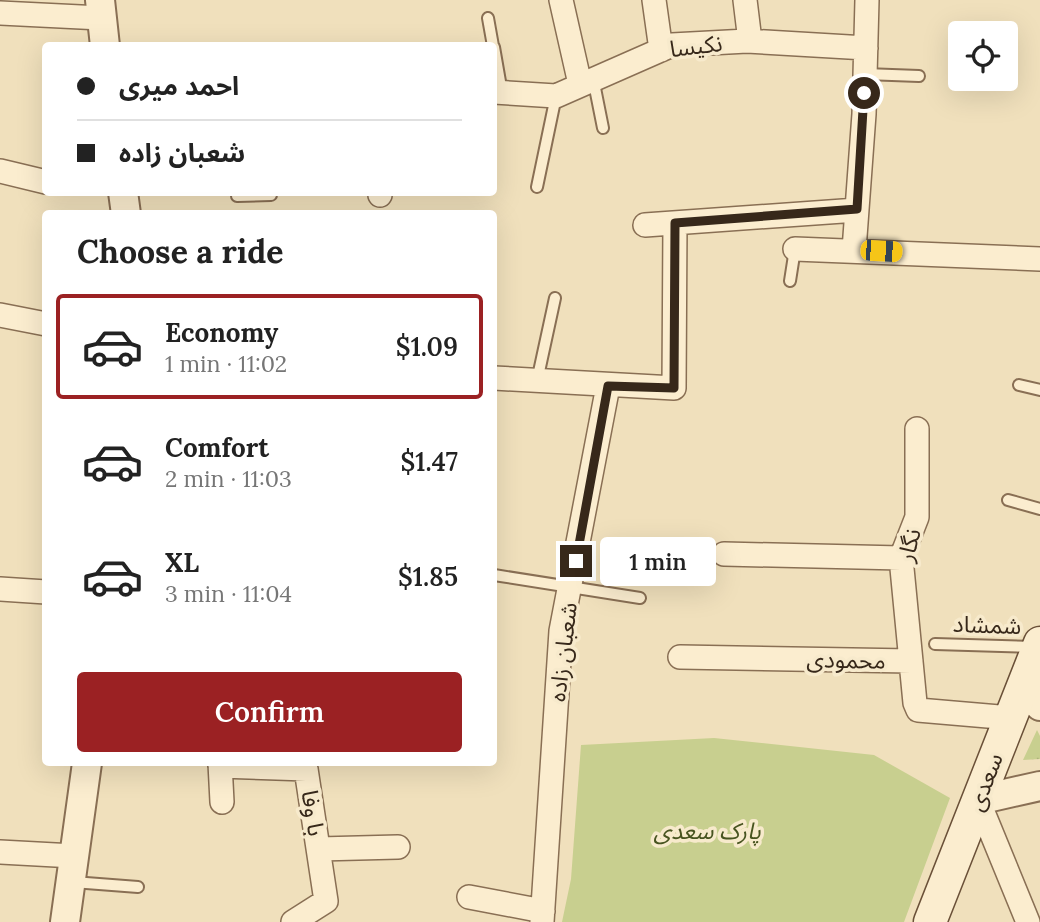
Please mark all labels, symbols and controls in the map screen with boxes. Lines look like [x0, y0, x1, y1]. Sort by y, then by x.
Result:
map controls [948, 21, 1018, 91]
button: locate [948, 21, 1018, 91]
street label: نکیسا [668, 28, 724, 63]
text: احمد میری [119, 69, 239, 102]
route start [848, 77, 880, 109]
text: شعبان زاده [119, 136, 245, 169]
text: Choose a ride [77, 231, 284, 272]
car [860, 239, 903, 263]
icon: car [81, 315, 144, 378]
text: Economy [165, 316, 278, 349]
text: $1.09 [396, 330, 458, 363]
text: 1 min · 11:02 [165, 349, 287, 378]
icon: car [81, 430, 144, 493]
text: Comfort [165, 431, 269, 464]
text: $1.47 [401, 445, 458, 478]
text: 2 min · 11:03 [165, 464, 292, 493]
street label: نگار [890, 525, 927, 566]
callout: 1 min [600, 536, 716, 586]
icon: car [81, 545, 144, 608]
route end [560, 545, 592, 577]
text: XL [165, 546, 199, 579]
text: 1 min [629, 547, 687, 576]
text: $1.85 [398, 560, 458, 593]
text: 3 min · 11:04 [165, 579, 292, 608]
street label: شعبان زاده [542, 601, 583, 703]
street label: شمشاد [952, 609, 1022, 640]
street label: محمودی [806, 644, 886, 675]
button: Confirm [77, 672, 462, 752]
street label: سعدی [960, 749, 1009, 815]
street label: با وفا [296, 788, 331, 838]
park label: پارک سعدی [653, 816, 761, 846]

